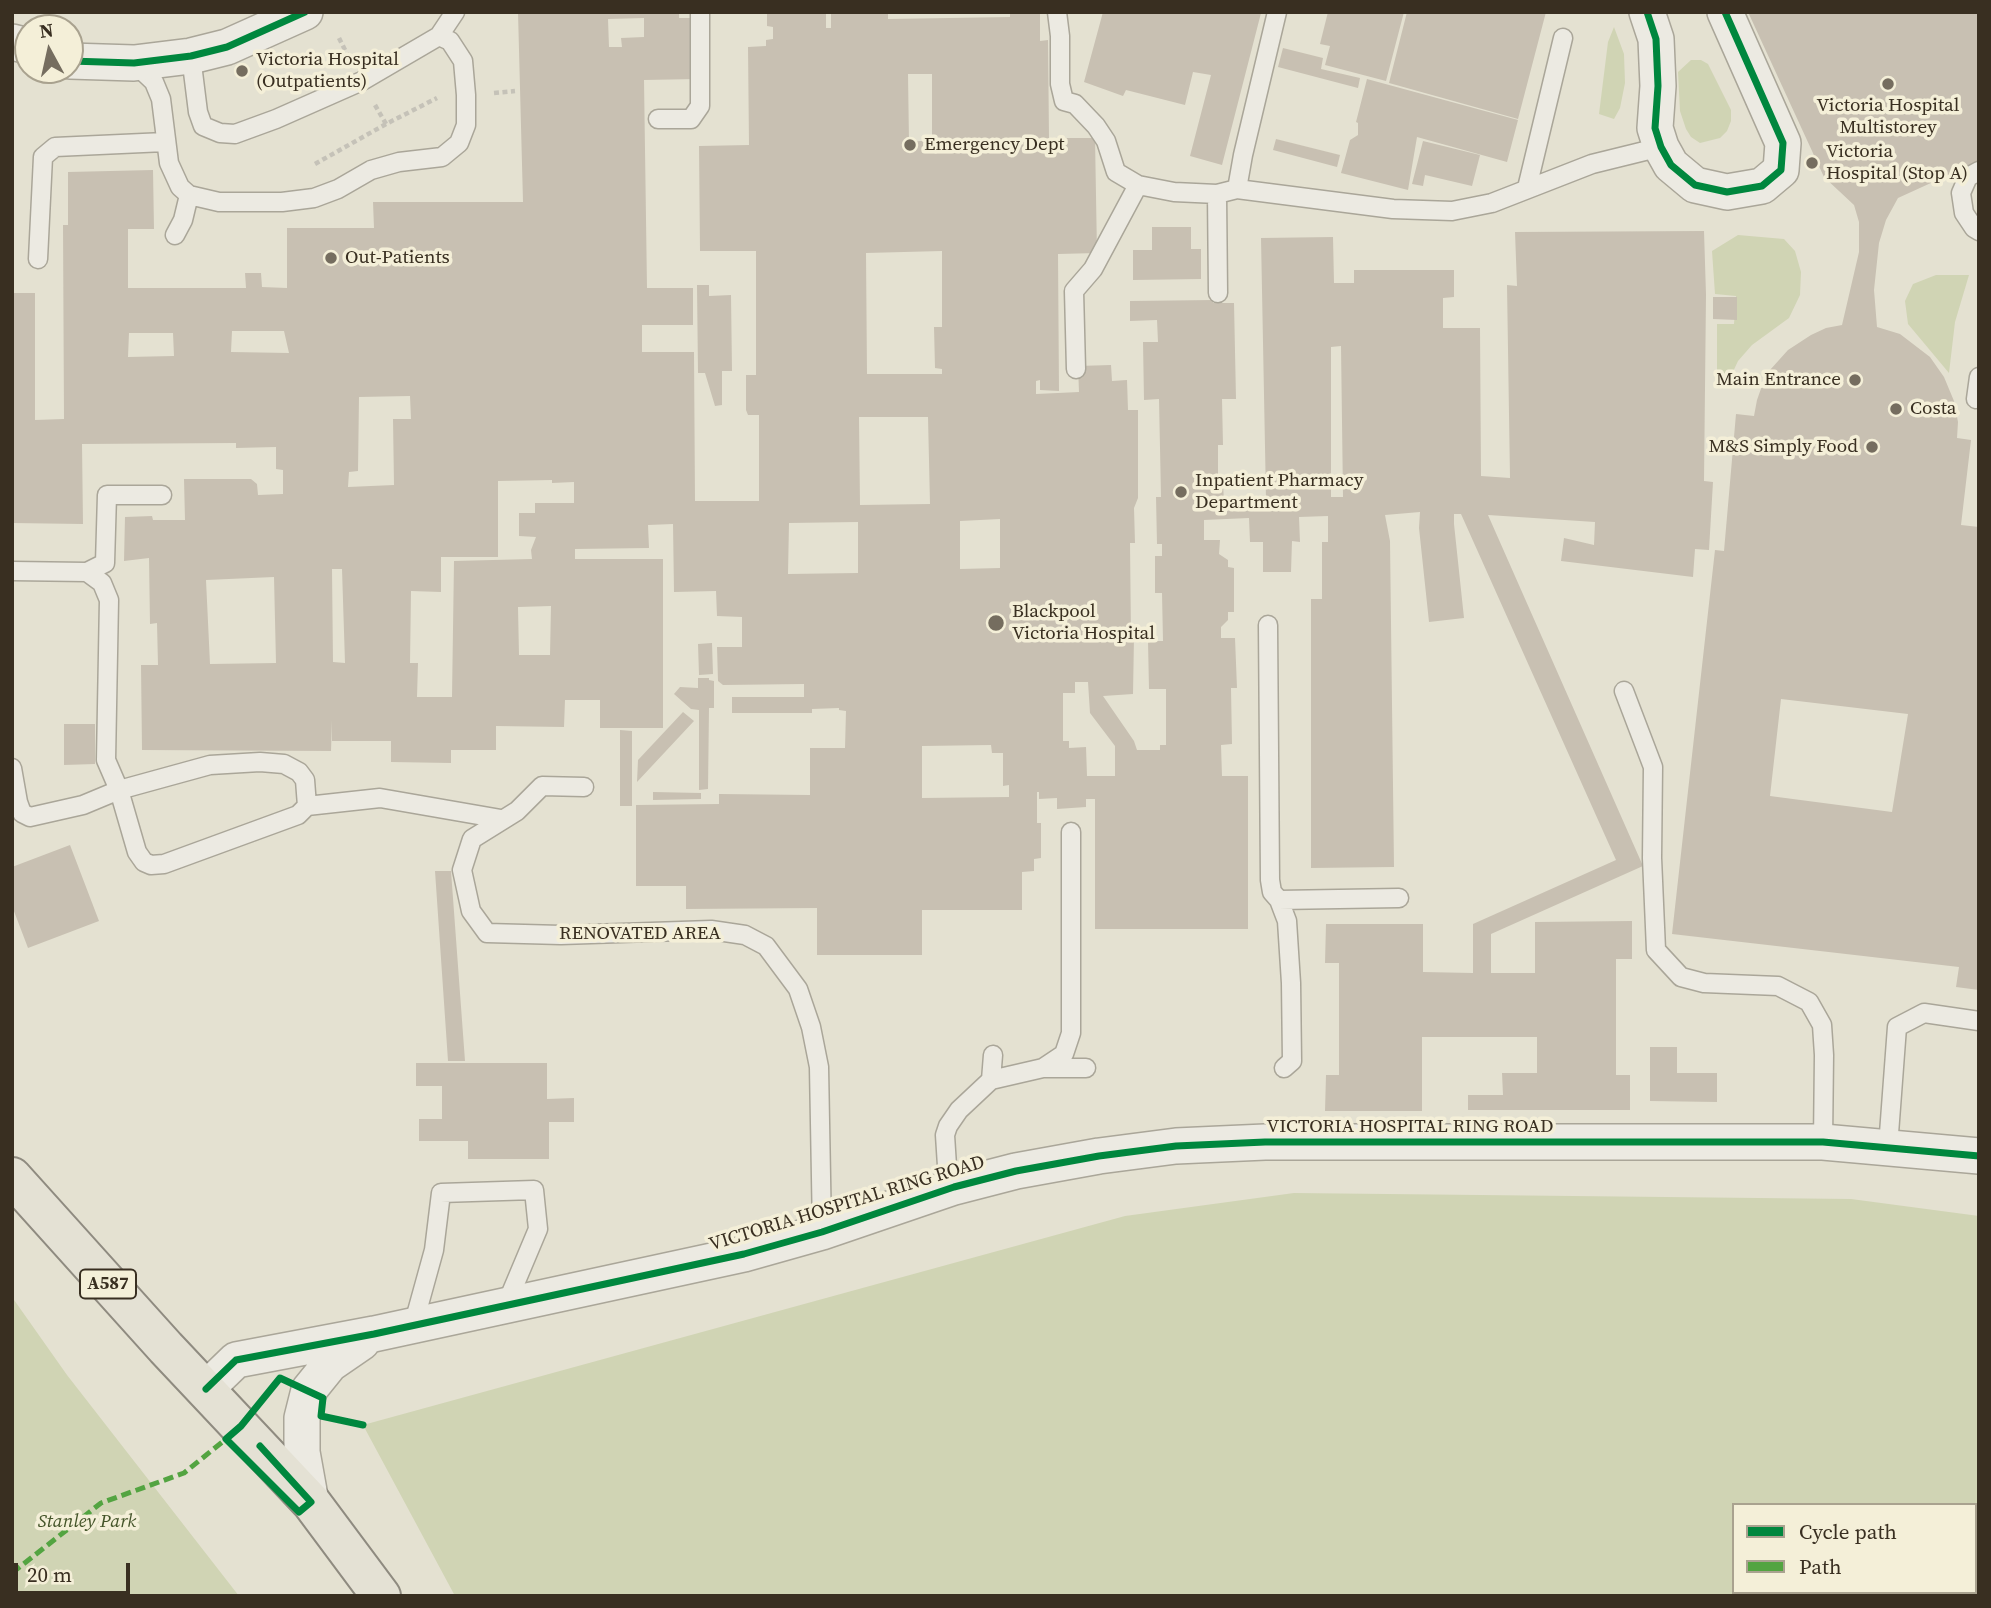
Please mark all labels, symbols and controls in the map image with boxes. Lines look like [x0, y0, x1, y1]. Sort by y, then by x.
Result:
north arrow [14, 14, 84, 84]
text: N [38, 16, 55, 44]
place label: Victoria Hospital (Outpatients) [256, 49, 399, 93]
marker: Victoria Hospital (Outpatients) [234, 63, 250, 79]
marker: Victoria Hospital Multistorey [1880, 76, 1896, 92]
place label: Victoria Hospital Multistorey [1817, 95, 1959, 139]
place label: Emergency Dept [924, 134, 1064, 156]
marker: Emergency Dept [902, 137, 918, 153]
place label: Victoria Hospital (Stop A) [1826, 141, 1968, 185]
marker: Victoria Hospital (Stop A) [1804, 155, 1820, 171]
place label: Out-Patients [345, 247, 450, 269]
marker: Out-Patients [323, 250, 339, 266]
place label: Main Entrance [1716, 369, 1841, 391]
marker: Main Entrance [1847, 372, 1863, 388]
place label: Costa [1910, 398, 1957, 420]
marker: Costa [1888, 401, 1904, 417]
place label: M&S Simply Food [1708, 436, 1858, 458]
marker: M&S Simply Food [1864, 439, 1880, 455]
place label: Inpatient Pharmacy Department [1195, 470, 1364, 514]
marker: Inpatient Pharmacy Department [1173, 484, 1189, 500]
place label: Blackpool Victoria Hospital [1012, 601, 1155, 645]
marker: Blackpool Victoria Hospital [986, 613, 1006, 633]
street label: RENOVATED AREA [559, 923, 721, 945]
street label: VICTORIA HOSPITAL RING ROAD [1267, 1116, 1553, 1138]
street label: VICTORIA HOSPITAL RING ROAD [706, 1151, 988, 1257]
road number: A587 [80, 1269, 136, 1298]
legend [1732, 1503, 1977, 1594]
park label: Stanley Park [38, 1511, 136, 1533]
text: Cycle path [1799, 1517, 1897, 1546]
scale bar [18, 1548, 133, 1592]
text: Path [1799, 1552, 1842, 1581]
text: 20 m [27, 1560, 72, 1589]

